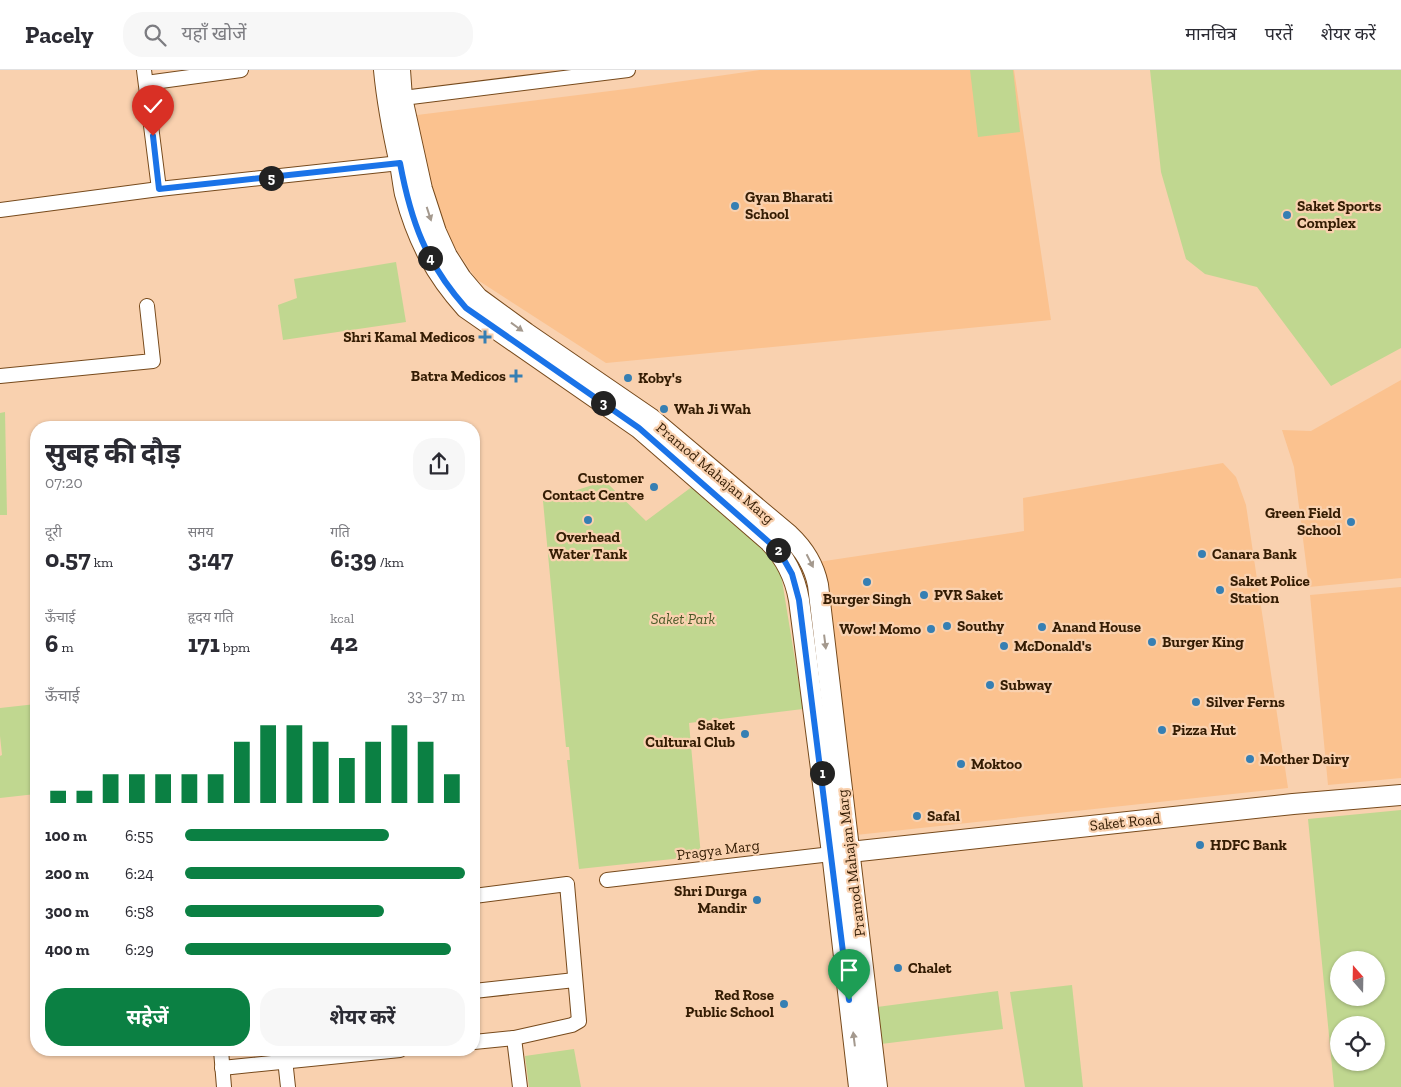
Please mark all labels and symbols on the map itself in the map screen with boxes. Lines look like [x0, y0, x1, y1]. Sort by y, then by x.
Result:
pin [132, 85, 174, 136]
pin: 5 [258, 166, 284, 190]
place label: Gyan Bharati School [745, 188, 833, 223]
place label: Saket Sports Complex [1297, 197, 1382, 232]
marker: Gyan Bharati School [729, 200, 741, 212]
one-way arrow [426, 207, 434, 222]
marker: Saket Sports Complex [1281, 209, 1293, 221]
pin: 4 [418, 246, 442, 270]
one-way arrow [510, 322, 524, 332]
place label: Shri Kamal Medicos [343, 328, 475, 346]
marker: Shri Kamal Medicos [479, 331, 491, 343]
place label: Batra Medicos [411, 367, 506, 385]
place label: Koby's [638, 369, 682, 387]
marker: Batra Medicos [510, 370, 522, 382]
marker: Koby's [622, 372, 634, 384]
pin: 3 [590, 390, 616, 416]
place label: Wah Ji Wah [674, 400, 751, 418]
marker: Wah Ji Wah [658, 403, 670, 415]
street label: Pramod Mahajan Marg [652, 418, 778, 528]
place label: Customer Contact Centre [543, 469, 644, 504]
marker: Customer Contact Centre [648, 481, 660, 493]
place label: Green Field School [1265, 504, 1341, 539]
marker: Overhead Water Tank [582, 514, 594, 526]
marker: Green Field School [1345, 516, 1357, 528]
place label: Overhead Water Tank [549, 528, 628, 563]
pin: 2 [766, 538, 790, 562]
place label: Canara Bank [1212, 545, 1298, 563]
marker: Canara Bank [1196, 548, 1208, 560]
one-way arrow [806, 554, 814, 569]
place label: Saket Police Station [1230, 572, 1310, 607]
marker: Burger Singh [861, 576, 873, 588]
marker: Saket Police Station [1214, 584, 1226, 596]
place label: PVR Saket [934, 586, 1004, 604]
marker: PVR Saket [918, 589, 930, 601]
place label: Burger Singh [823, 590, 912, 608]
park label: Saket Park [651, 610, 716, 628]
place label: Southy [957, 617, 1004, 635]
place label: Anand House [1052, 618, 1141, 636]
place label: Wow! Momo [839, 620, 921, 638]
marker: Southy [941, 620, 953, 632]
marker: Anand House [1036, 621, 1048, 633]
marker: Wow! Momo [925, 623, 937, 635]
place label: Burger King [1162, 633, 1244, 651]
one-way arrow [821, 634, 829, 650]
marker: Burger King [1146, 636, 1158, 648]
place label: McDonald's [1014, 637, 1092, 655]
marker: McDonald's [998, 640, 1010, 652]
place label: Subway [1000, 676, 1052, 694]
marker: Subway [984, 679, 996, 691]
place label: Silver Ferns [1206, 693, 1285, 711]
marker: Silver Ferns [1190, 696, 1202, 708]
place label: Saket Cultural Club [645, 716, 736, 751]
place label: Pizza Hut [1172, 721, 1237, 739]
marker: Pizza Hut [1156, 724, 1168, 736]
marker: Saket Cultural Club [739, 728, 751, 740]
place label: Mother Dairy [1260, 750, 1349, 768]
marker: Mother Dairy [1244, 753, 1256, 765]
place label: Moktoo [971, 755, 1022, 773]
marker: Moktoo [955, 758, 967, 770]
pin: 1 [810, 760, 834, 786]
street label: Pramod Mahajan Marg [833, 788, 869, 938]
place label: Safal [927, 807, 960, 825]
street label: Saket Road [1089, 809, 1162, 835]
marker: Safal [911, 810, 923, 822]
street label: Pragya Marg [675, 836, 761, 864]
place label: HDFC Bank [1210, 836, 1288, 854]
marker: HDFC Bank [1194, 839, 1206, 851]
place label: Shri Durga Mandir [674, 882, 747, 917]
marker: Shri Durga Mandir [751, 894, 763, 906]
pin [828, 949, 870, 1000]
north arrow [1330, 951, 1385, 1006]
place label: Chalet [908, 959, 952, 977]
marker: Chalet [892, 962, 904, 974]
place label: Red Rose Public School [685, 986, 774, 1021]
marker: Red Rose Public School [778, 998, 790, 1010]
one-way arrow [850, 1030, 858, 1046]

